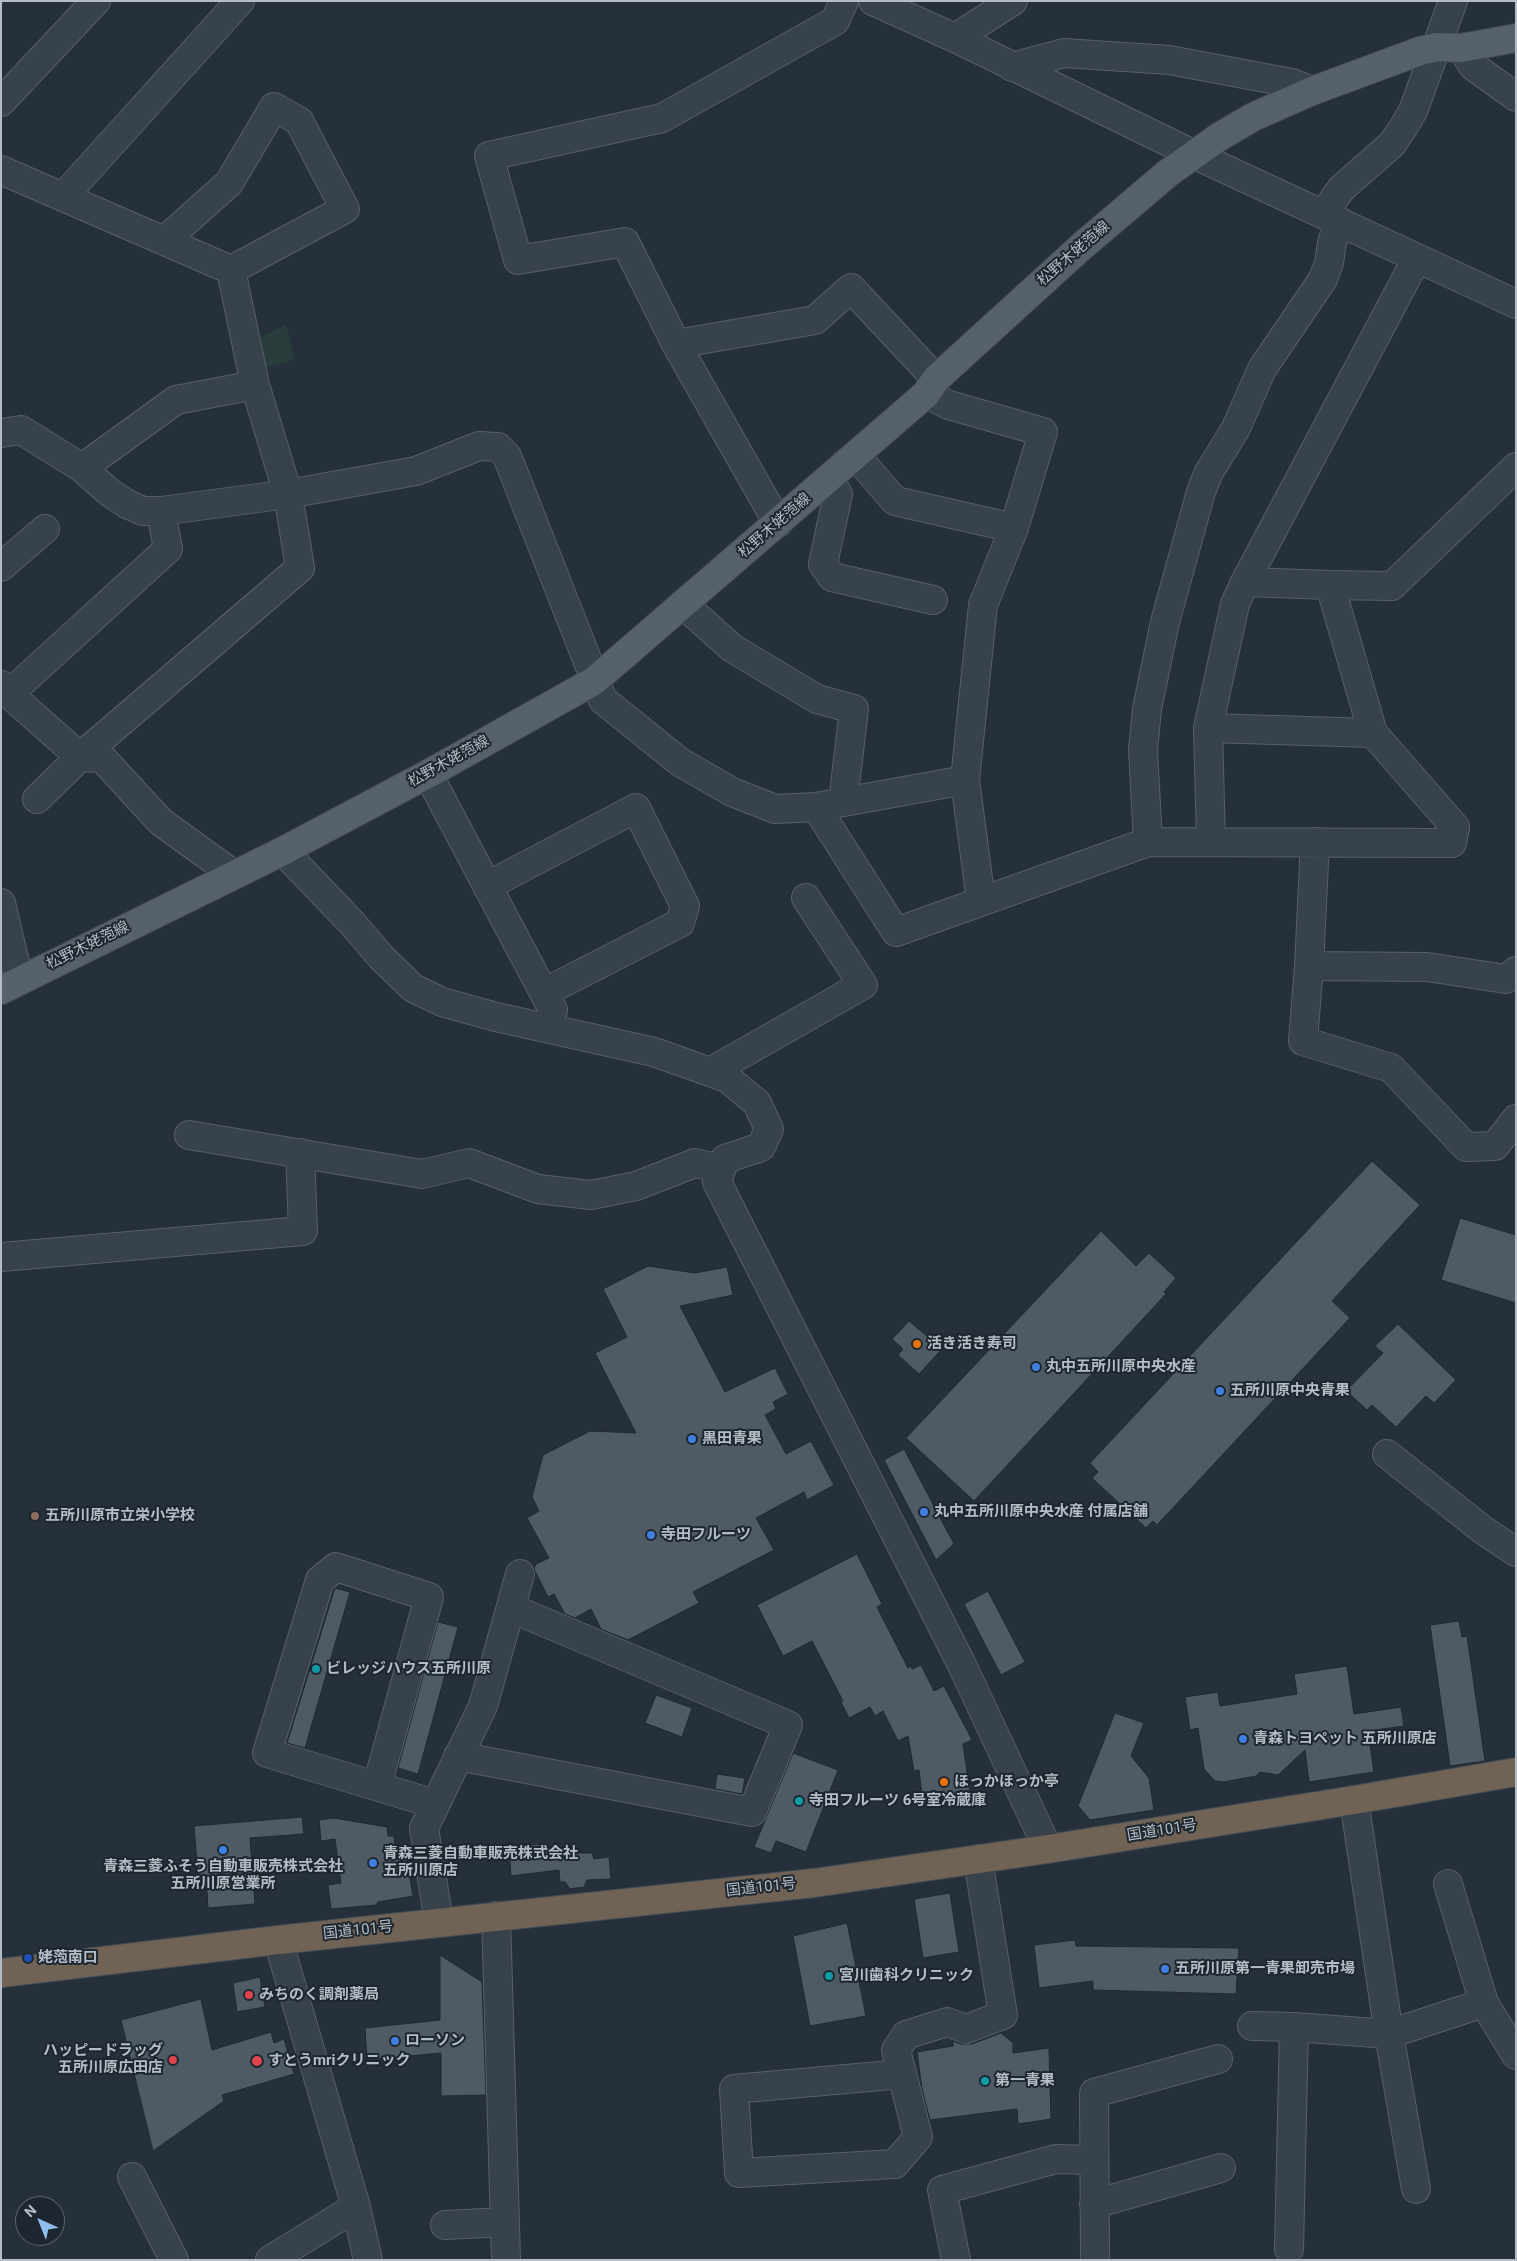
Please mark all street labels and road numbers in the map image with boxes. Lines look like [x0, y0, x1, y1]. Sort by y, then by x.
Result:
street label: 松野木姥萢線 [1034, 218, 1114, 290]
street label: 松野木姥萢線 [735, 490, 815, 562]
street label: 松野木姥萢線 [405, 732, 493, 792]
street label: 松野木姥萢線 [44, 918, 132, 974]
street label: 国道101号 [1126, 1817, 1198, 1845]
street label: 国道101号 [725, 1875, 797, 1901]
street label: 国道101号 [322, 1918, 394, 1944]

